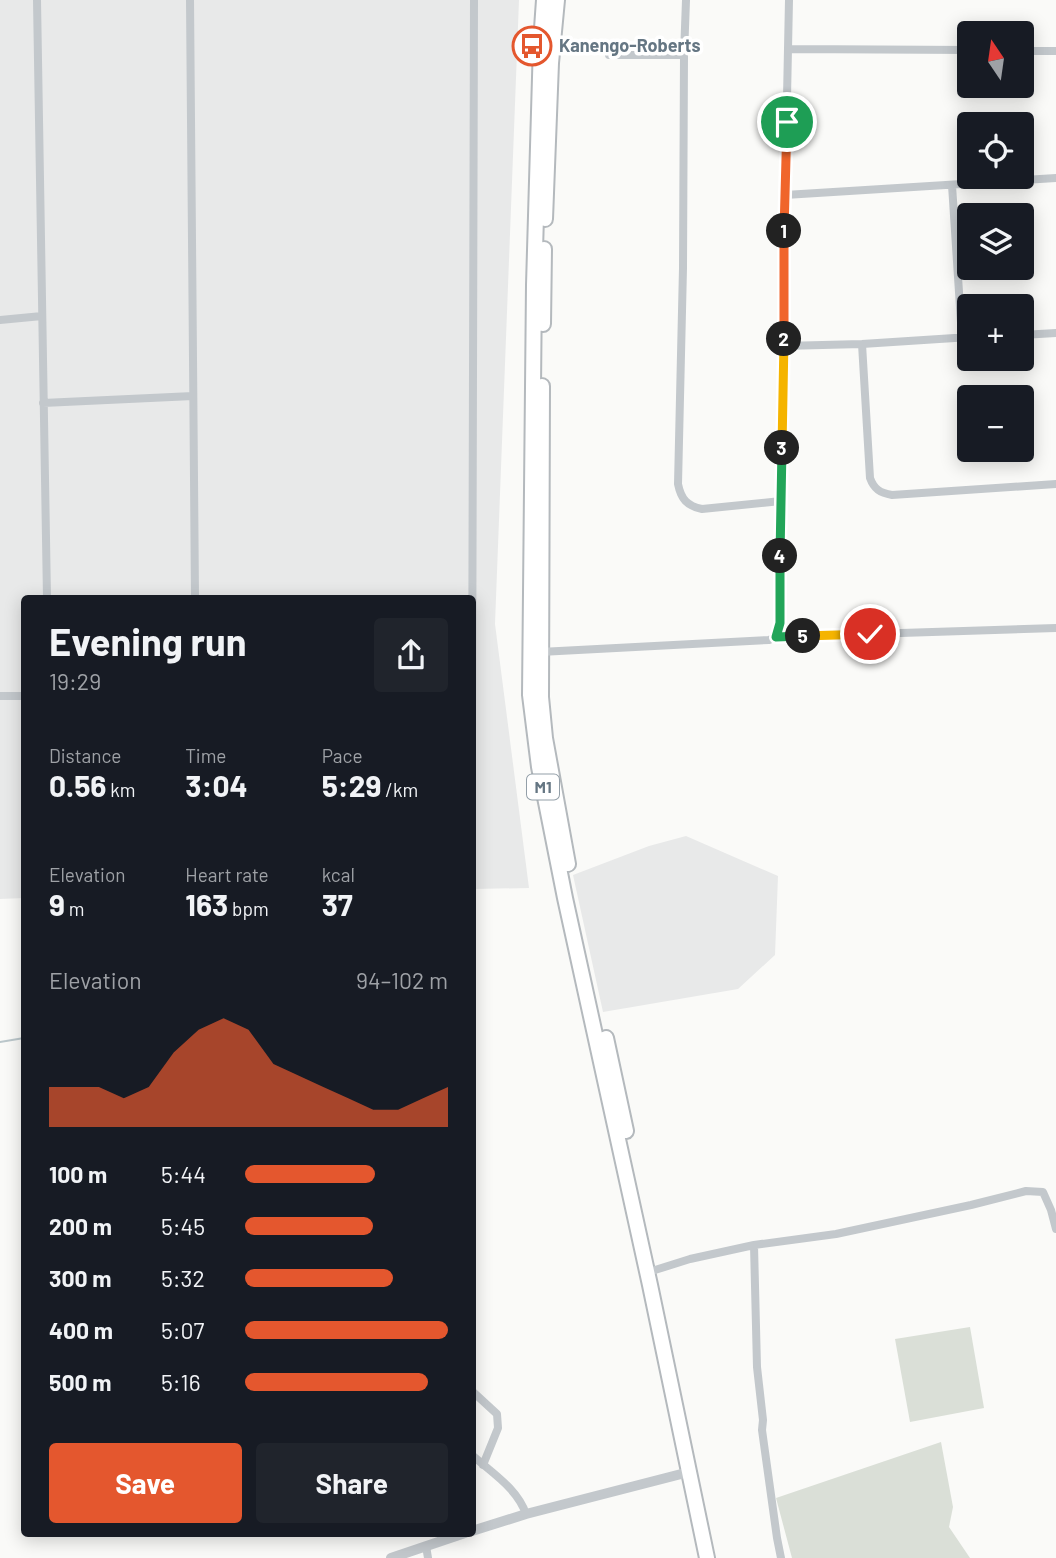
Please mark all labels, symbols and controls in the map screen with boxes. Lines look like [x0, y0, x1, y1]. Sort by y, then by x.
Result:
north arrow [957, 21, 1034, 98]
map controls [957, 21, 1034, 462]
bus stop icon: Kanengo-Roberts [511, 25, 553, 67]
place label: Kanengo-Roberts [559, 34, 700, 56]
pin [757, 92, 817, 152]
icon: arrive [768, 103, 806, 141]
button: locate [957, 112, 1034, 189]
button: layers [957, 203, 1034, 280]
pin: 1 [766, 214, 802, 248]
text: 1 [780, 219, 787, 242]
button: + [957, 294, 1034, 371]
pin: 2 [766, 322, 802, 356]
text: 2 [778, 327, 789, 350]
button: − [957, 385, 1034, 462]
pin: 3 [764, 430, 800, 466]
text: 3 [776, 436, 787, 459]
pin: 4 [762, 538, 798, 574]
text: 4 [774, 544, 785, 567]
pin [840, 604, 900, 664]
icon: check [851, 615, 889, 653]
text: Evening run [49, 618, 247, 664]
button: share [374, 618, 448, 692]
pin: 5 [786, 618, 820, 654]
text: 5 [797, 624, 808, 647]
text: 19:29 [49, 667, 101, 695]
text: Distance [49, 744, 121, 767]
text: Time [185, 744, 226, 767]
text: Pace [322, 744, 363, 767]
text: 0.56 [49, 767, 106, 803]
text: 3:04 [185, 767, 248, 803]
text: 5:29 [322, 767, 381, 803]
road number: M1 [527, 774, 559, 800]
text: km [106, 778, 136, 801]
text: /km [381, 778, 418, 801]
text: Elevation [49, 863, 126, 886]
text: Heart rate [185, 863, 269, 886]
text: kcal [322, 863, 355, 886]
text: 9 [49, 886, 65, 922]
text: 163 [185, 886, 228, 922]
text: 37 [322, 886, 353, 922]
text: m [65, 897, 84, 920]
text: bpm [228, 897, 269, 920]
text: Elevation [49, 966, 142, 994]
text: 94–102 m [356, 966, 448, 994]
text: 100 m [49, 1160, 107, 1188]
text: 5:44 [161, 1160, 206, 1188]
text: 200 m [49, 1212, 112, 1240]
text: 5:45 [161, 1212, 205, 1240]
text: 300 m [49, 1264, 111, 1292]
text: 5:32 [161, 1264, 205, 1292]
text: 400 m [49, 1316, 113, 1344]
text: 5:07 [161, 1316, 205, 1344]
text: 500 m [49, 1368, 111, 1396]
text: 5:16 [161, 1368, 201, 1396]
button: Save [49, 1443, 242, 1523]
button: Share [256, 1443, 448, 1523]

